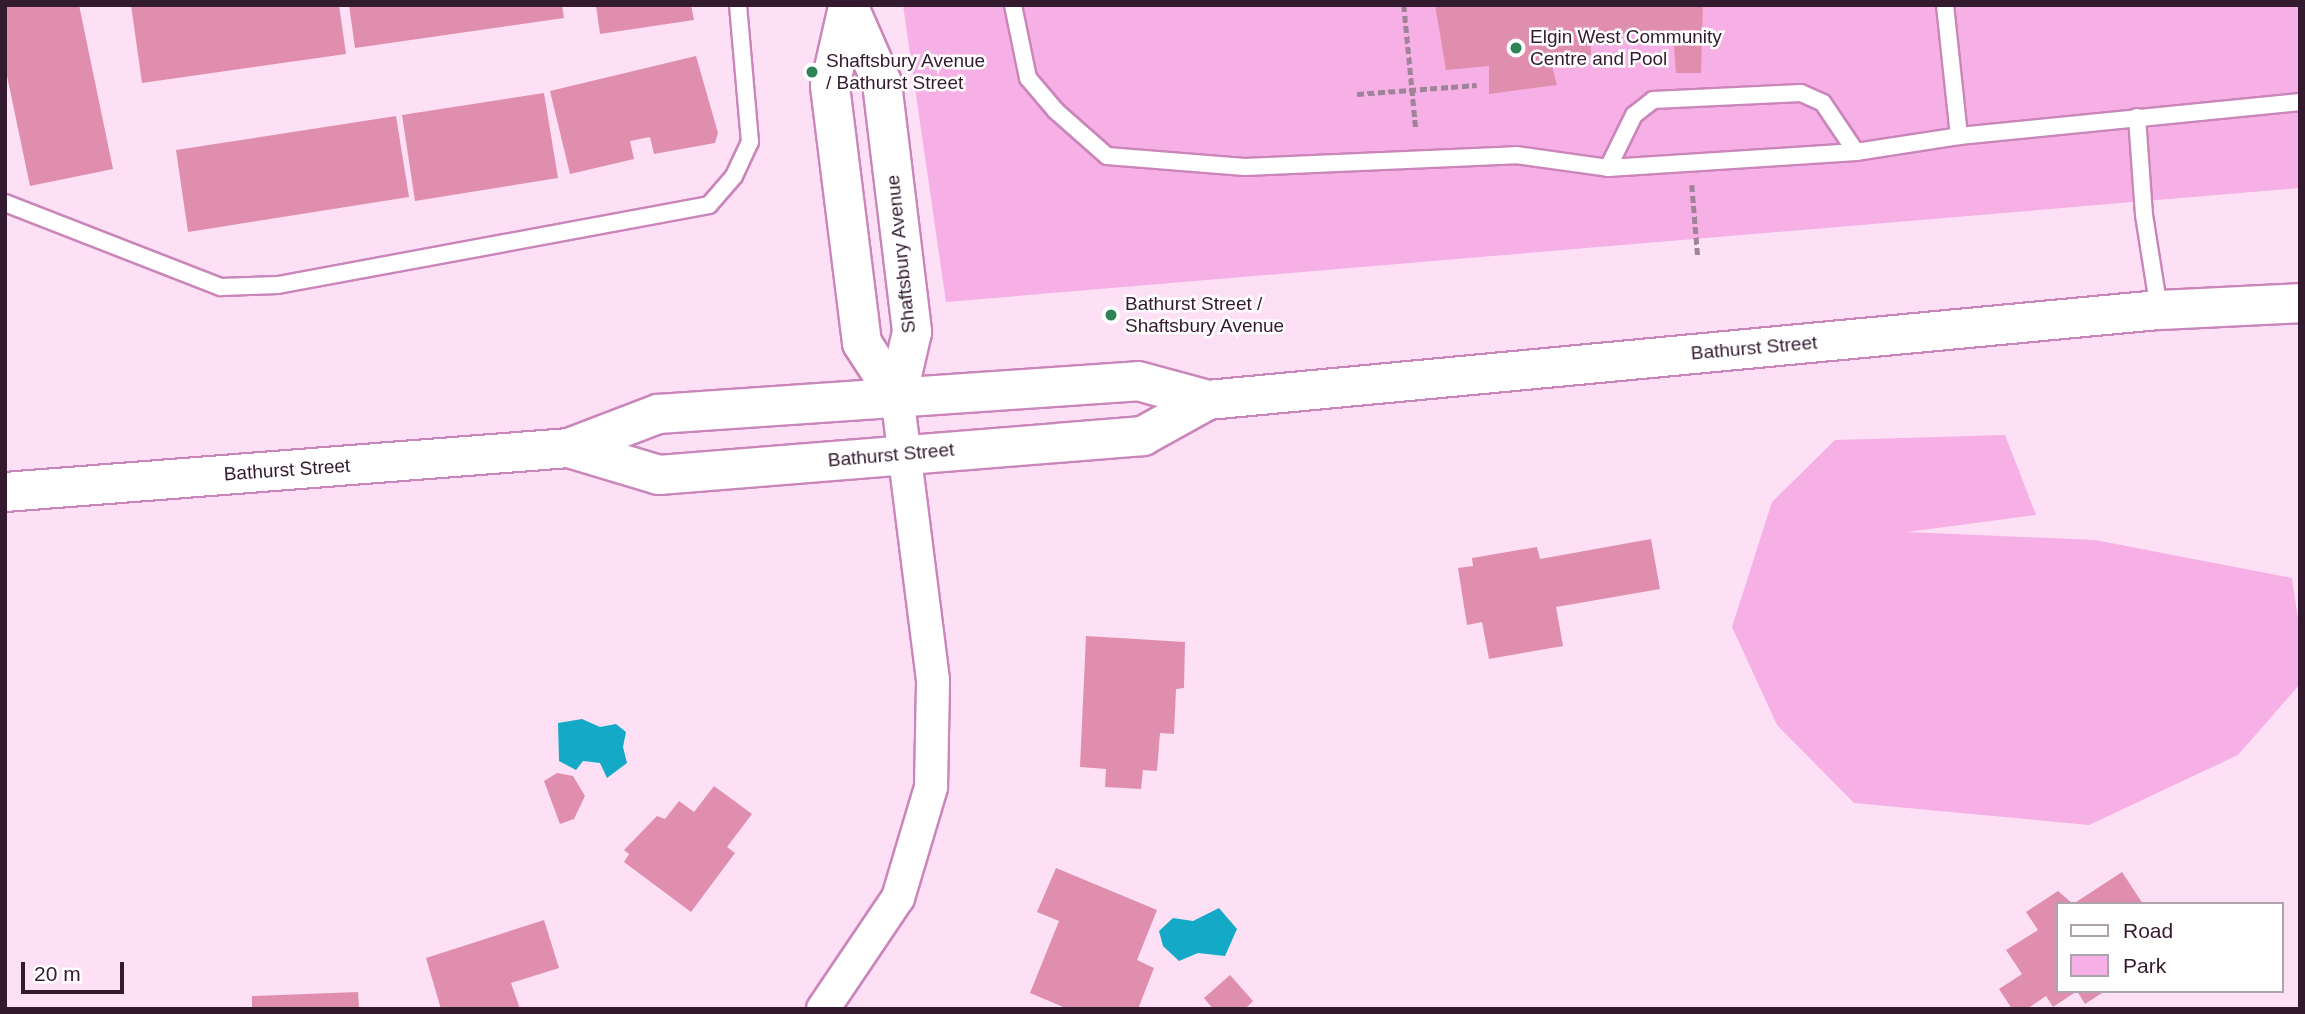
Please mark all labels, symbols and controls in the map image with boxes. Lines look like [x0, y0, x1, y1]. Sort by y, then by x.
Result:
place label: Elgin West Community Centre and Pool [1530, 26, 1722, 70]
marker: Elgin West Community Centre and Pool [1508, 40, 1524, 56]
place label: Shaftsbury Avenue / Bathurst Street [826, 50, 986, 94]
marker: Shaftsbury Avenue / Bathurst Street [804, 64, 820, 80]
street label: Shaftsbury Avenue [881, 173, 921, 335]
place label: Bathurst Street / Shaftsbury Avenue [1125, 293, 1285, 337]
marker: Bathurst Street / Shaftsbury Avenue [1103, 307, 1119, 323]
street label: Bathurst Street [1690, 331, 1818, 365]
street label: Bathurst Street [827, 438, 955, 472]
street label: Bathurst Street [223, 454, 351, 486]
legend [2056, 902, 2284, 993]
text: Road [2123, 919, 2173, 942]
scale bar [24, 948, 128, 992]
text: Park [2123, 954, 2166, 977]
text: 20 m [34, 962, 81, 985]

